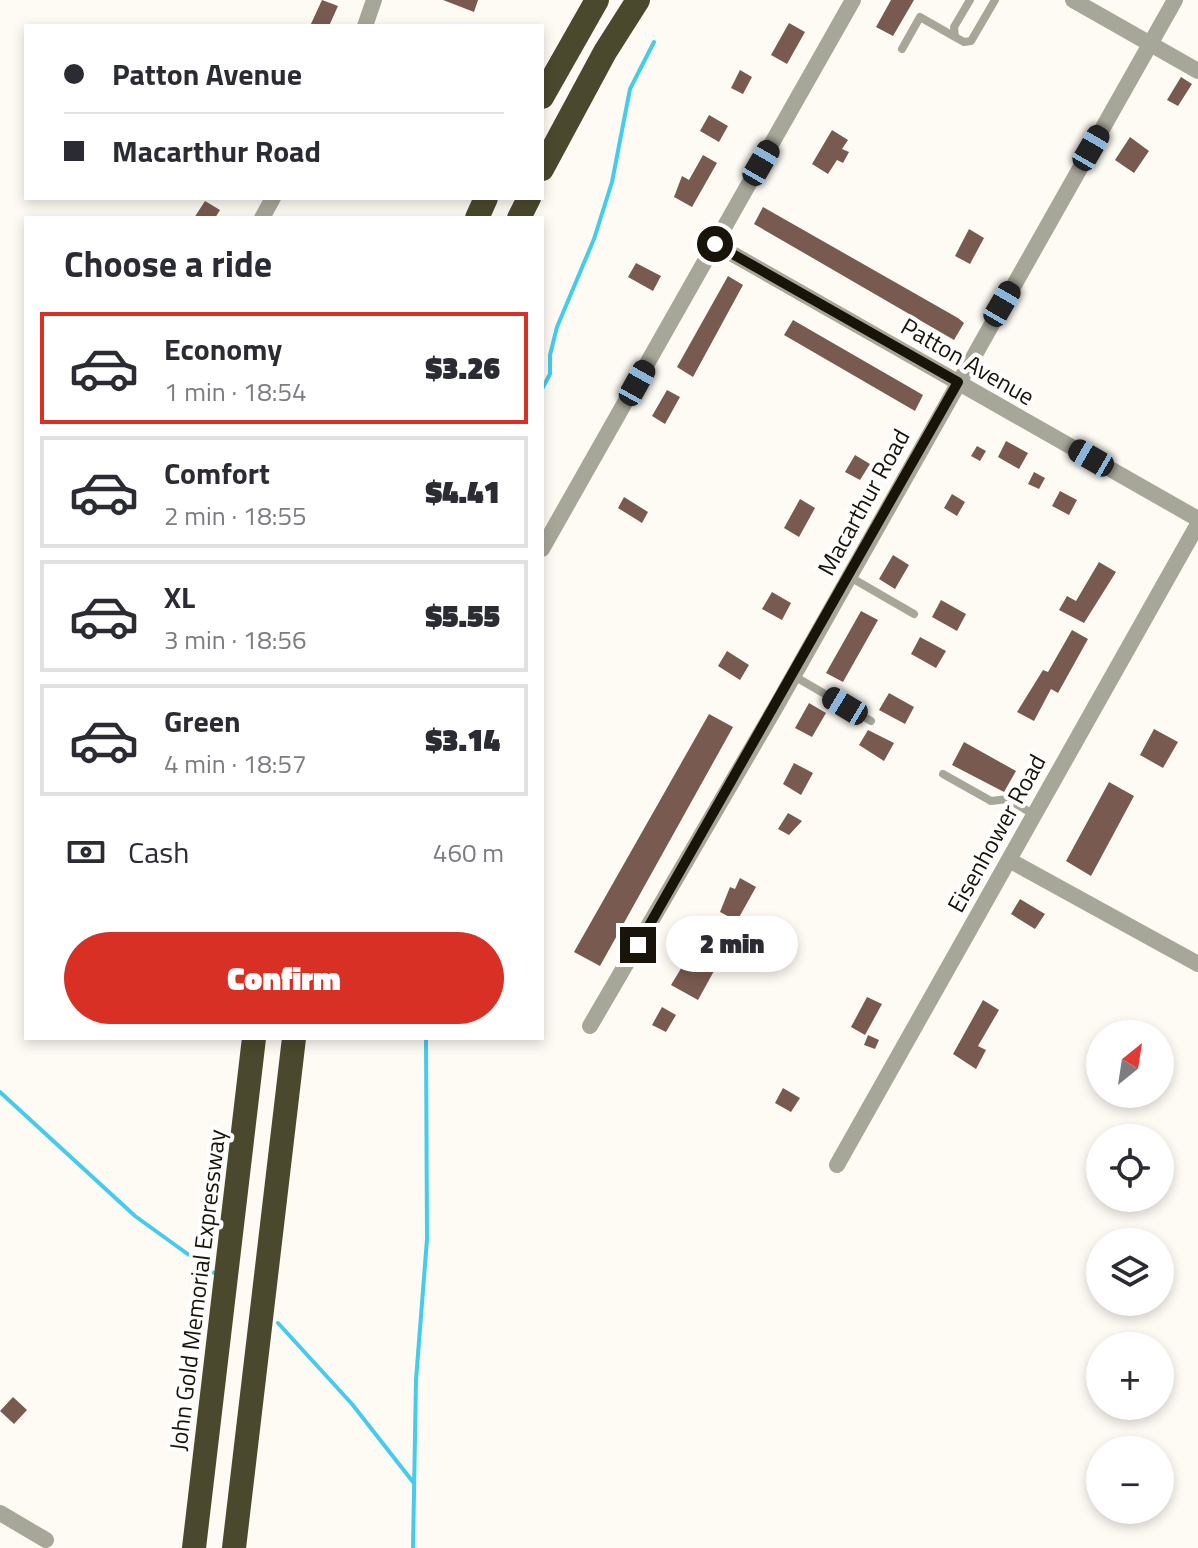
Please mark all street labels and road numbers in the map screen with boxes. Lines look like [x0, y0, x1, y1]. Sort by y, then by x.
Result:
street label: Patton Avenue [895, 308, 1041, 414]
street label: Macarthur Road [808, 422, 918, 582]
street label: Eisenhower Road [938, 747, 1054, 919]
street label: John Gold Memorial Expressway [159, 1127, 235, 1453]

